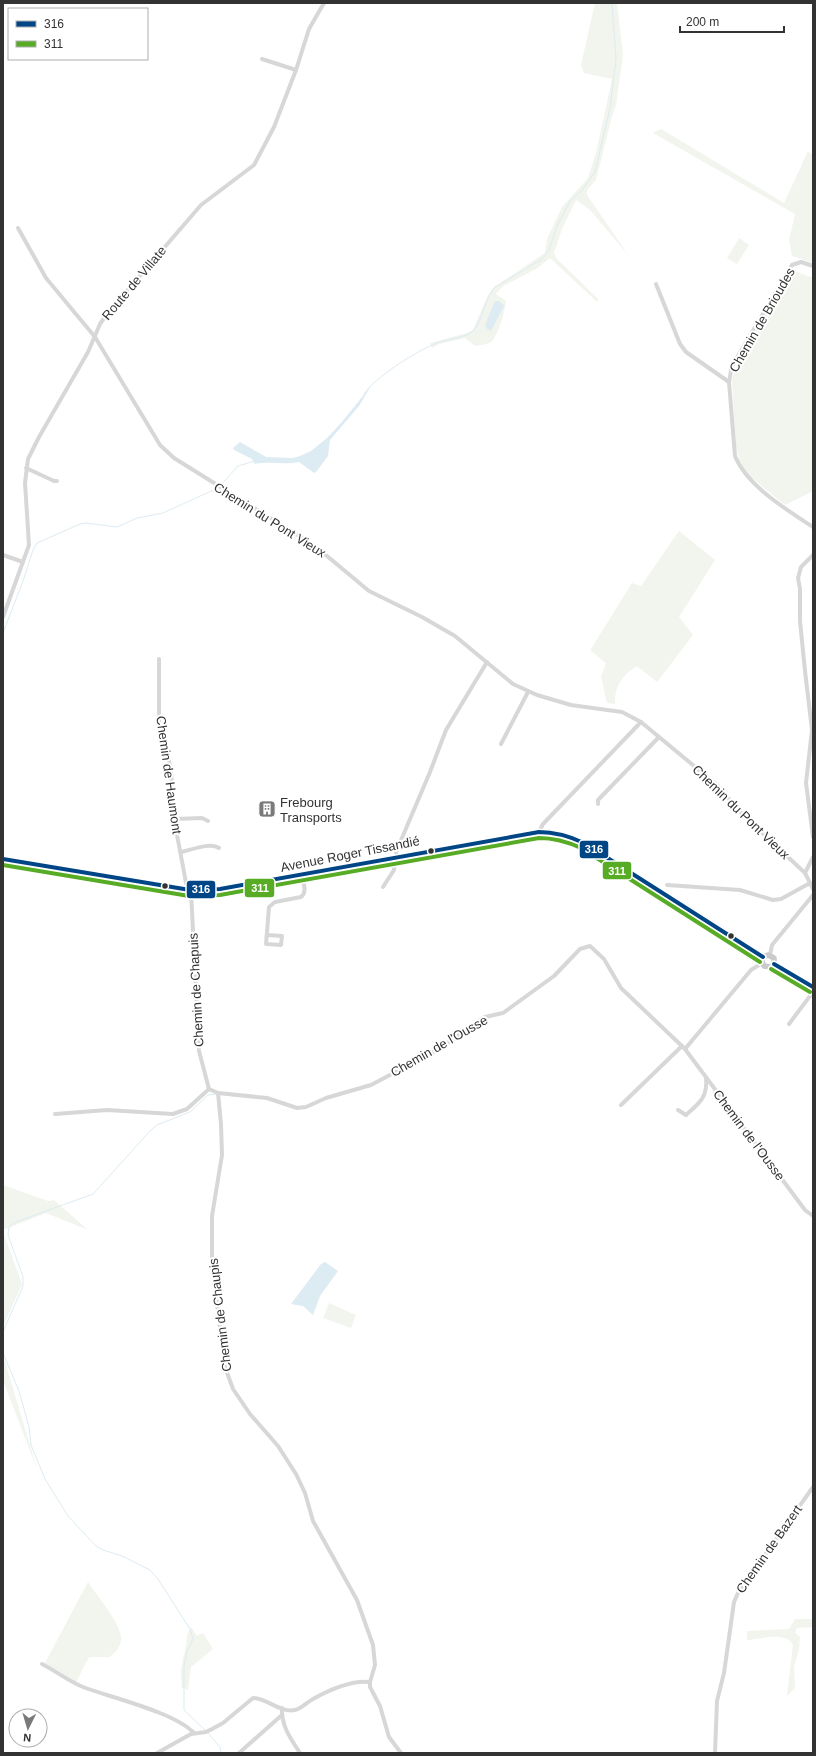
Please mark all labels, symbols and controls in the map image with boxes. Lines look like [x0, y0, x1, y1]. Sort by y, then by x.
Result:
legend [8, 8, 148, 60]
scale bar [680, 8, 784, 34]
text: 200 m [686, 15, 719, 29]
text: 316 [44, 17, 64, 31]
text: 311 [44, 37, 63, 51]
street label: Route de Villate [99, 243, 169, 323]
street label: Chemin de Brioudes [726, 265, 798, 375]
street label: Chemin du Pont Vieux [211, 479, 329, 561]
street label: Chemin de Haumont [153, 715, 185, 835]
street label: Chemin du Pont Vieux [689, 762, 793, 863]
place label: Frebourg Transports [280, 795, 342, 825]
building icon: Frebourg Transports [257, 799, 277, 819]
street label: Avenue Roger Tissandié [279, 833, 421, 875]
line badge: 316 [579, 840, 609, 859]
text: 316 [585, 843, 603, 855]
unlabelled marker [426, 846, 436, 856]
line badge: 311 [602, 861, 632, 880]
text: 311 [608, 865, 626, 877]
line badge: 311 [244, 878, 275, 898]
line badge: 316 [186, 880, 216, 899]
unlabelled marker [160, 881, 170, 891]
text: 311 [251, 882, 269, 894]
text: 316 [192, 883, 210, 895]
unlabelled marker [726, 931, 736, 941]
street label: Chemin de Chapuis [185, 932, 206, 1047]
street label: Chemin de l'Ousse [388, 1012, 490, 1080]
street label: Chemin de l'Ousse [710, 1087, 788, 1183]
street label: Chemin de Chaupis [206, 1257, 234, 1373]
street label: Chemin de Bazert [733, 1502, 805, 1596]
north arrow [8, 1708, 48, 1748]
text: N [23, 1732, 32, 1744]

